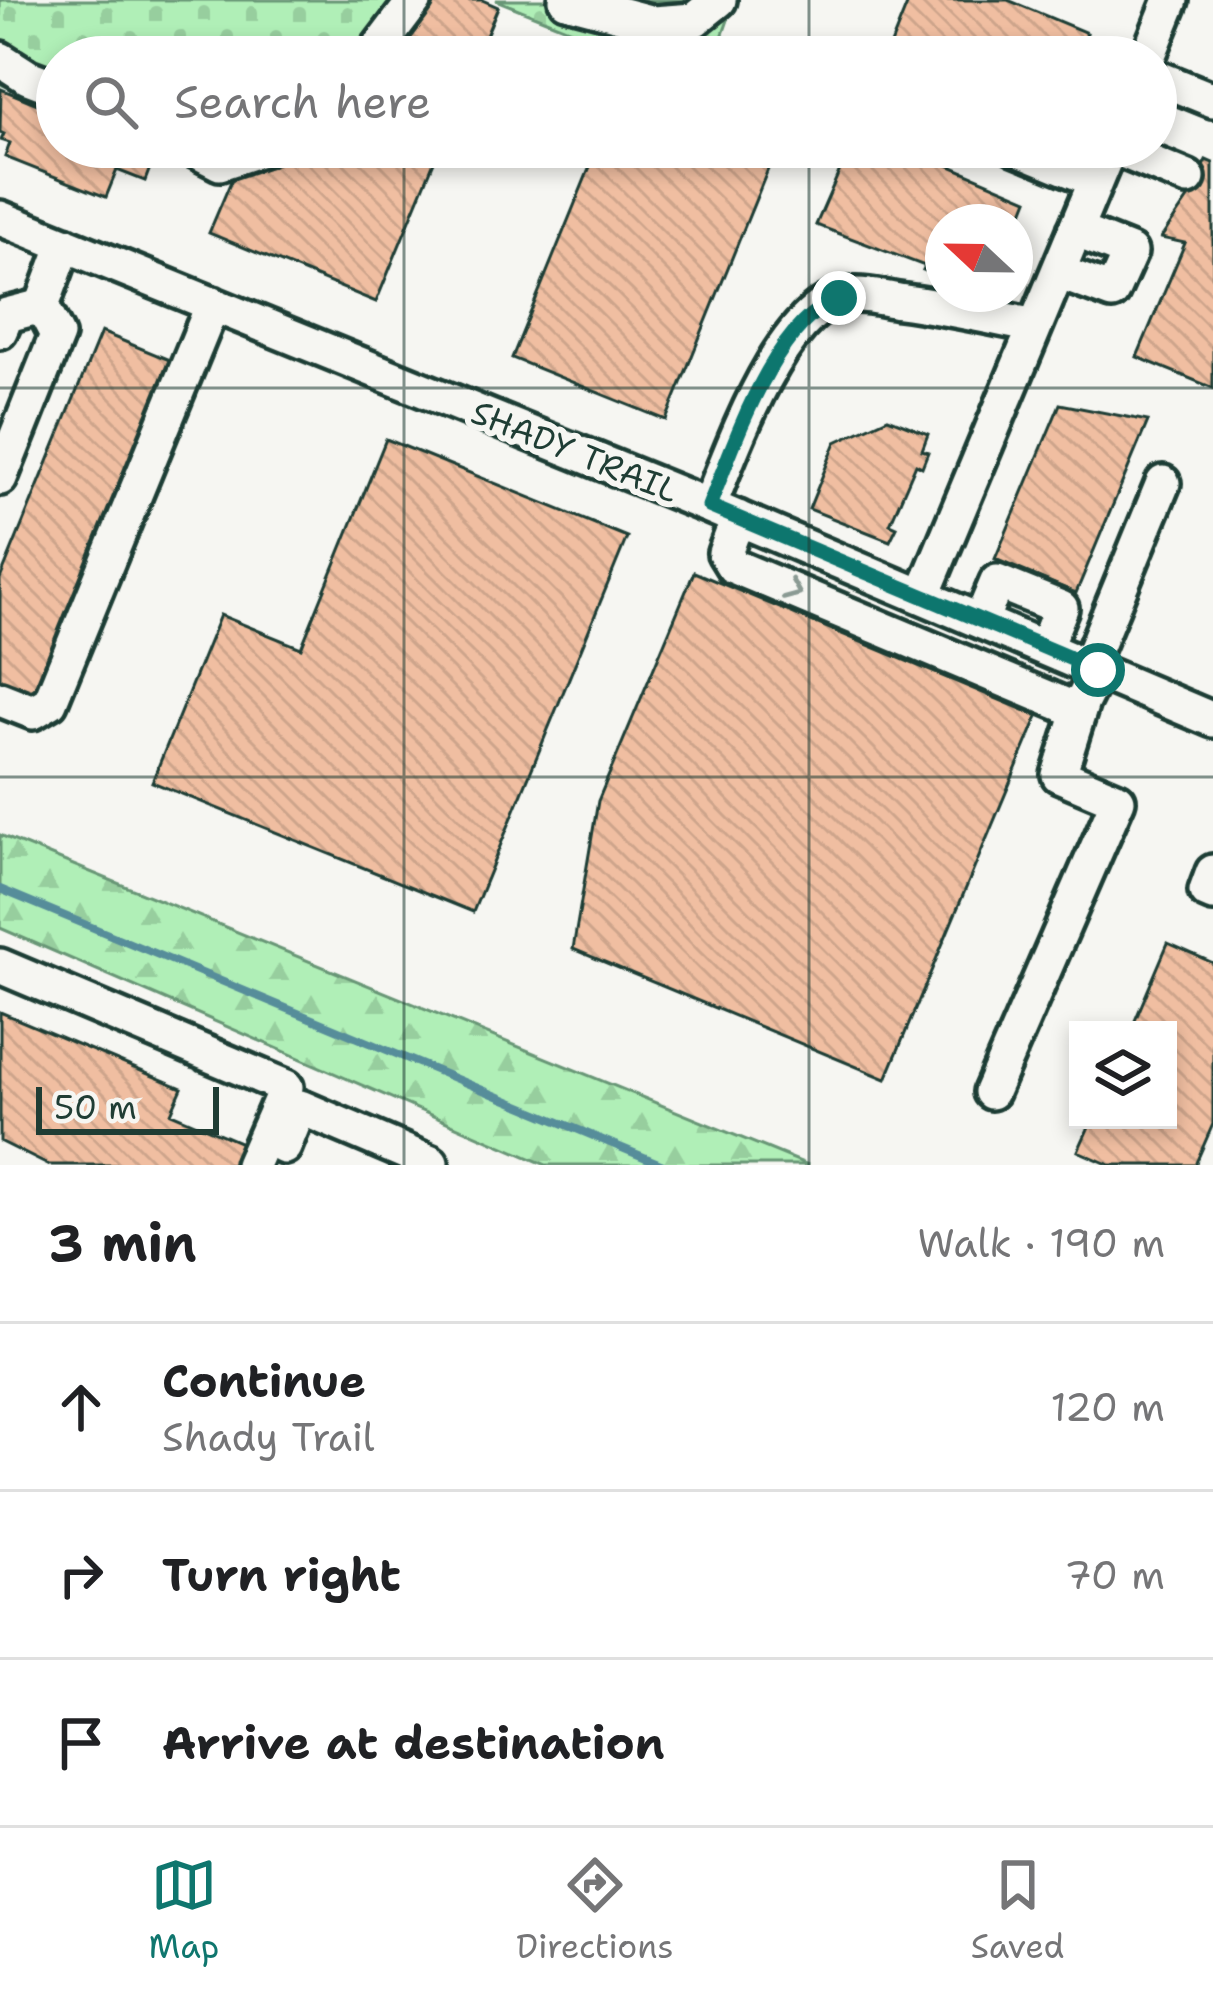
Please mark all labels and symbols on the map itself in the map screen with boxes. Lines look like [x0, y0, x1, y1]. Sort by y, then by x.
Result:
north arrow [925, 204, 1033, 312]
route end [812, 271, 866, 325]
street label: SHADY TRAIL [465, 390, 685, 513]
one-way arrow [781, 577, 802, 601]
route start [1071, 643, 1125, 697]
scale bar [36, 1081, 219, 1134]

